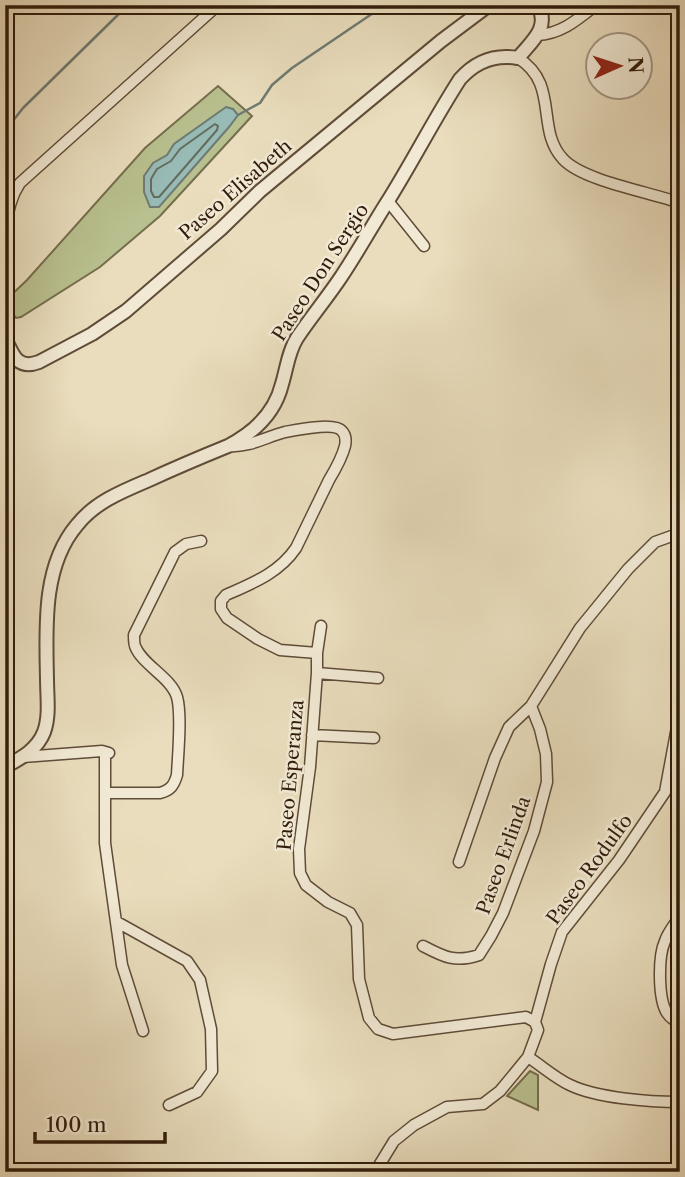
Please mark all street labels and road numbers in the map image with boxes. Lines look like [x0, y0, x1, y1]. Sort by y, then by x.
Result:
street label: Paseo Elisabeth [174, 134, 296, 244]
street label: Paseo Don Sergio [267, 199, 373, 345]
street label: Paseo Esperanza [272, 699, 309, 851]
street label: Paseo Erlinda [471, 793, 535, 917]
street label: Paseo Rodulfo [542, 810, 637, 929]

